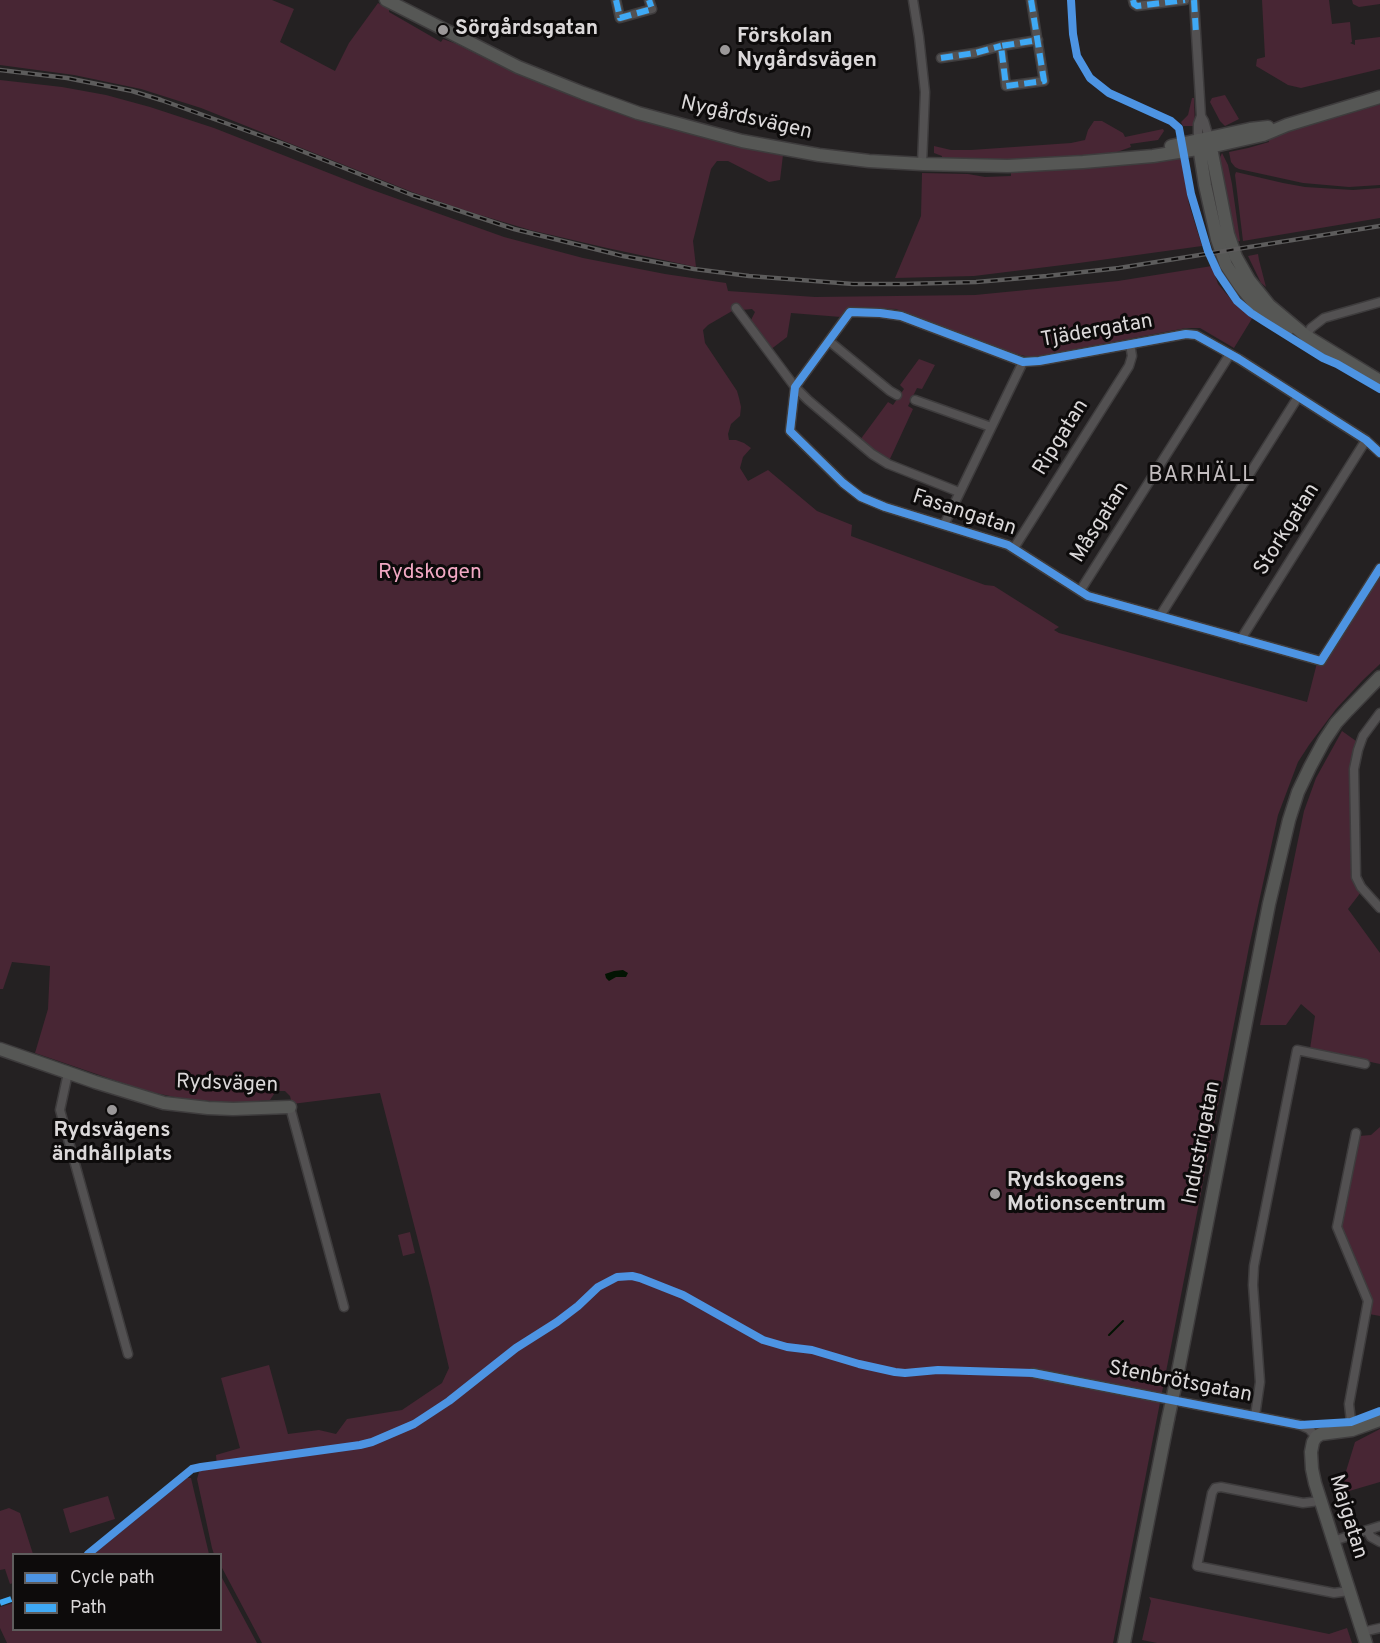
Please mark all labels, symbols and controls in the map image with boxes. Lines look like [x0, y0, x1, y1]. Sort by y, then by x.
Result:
place label: Sörgårdsgatan [455, 17, 598, 43]
marker: Sörgårdsgatan [436, 23, 450, 37]
place label: Förskolan Nygårdsvägen [737, 25, 877, 75]
marker: Förskolan Nygårdsvägen [718, 43, 732, 57]
street label: Nygårdsvägen [678, 92, 814, 146]
street label: Tjädergatan [1039, 310, 1155, 354]
street label: Ripgatan [1029, 395, 1095, 481]
district label: BARHÄLL [1148, 464, 1256, 490]
street label: Måsgatan [1066, 478, 1136, 568]
street label: Storkgatan [1250, 479, 1326, 581]
street label: Fasangatan [909, 485, 1019, 543]
park label: Rydskogen [378, 561, 482, 587]
street label: Rydsvägen [175, 1071, 279, 1099]
street label: Industrigatan [1179, 1079, 1227, 1207]
marker: Rydsvägens ändhållplats [105, 1103, 119, 1117]
place label: Rydsvägens ändhållplats [52, 1119, 172, 1169]
place label: Rydskogens Motionscentrum [1007, 1169, 1166, 1219]
marker: Rydskogens Motionscentrum [988, 1187, 1002, 1201]
street label: Stenbrötsgatan [1106, 1357, 1254, 1409]
street label: Majgatan [1322, 1472, 1372, 1562]
legend [12, 1553, 222, 1631]
text: Cycle path [70, 1567, 155, 1590]
text: Path [70, 1597, 107, 1620]

